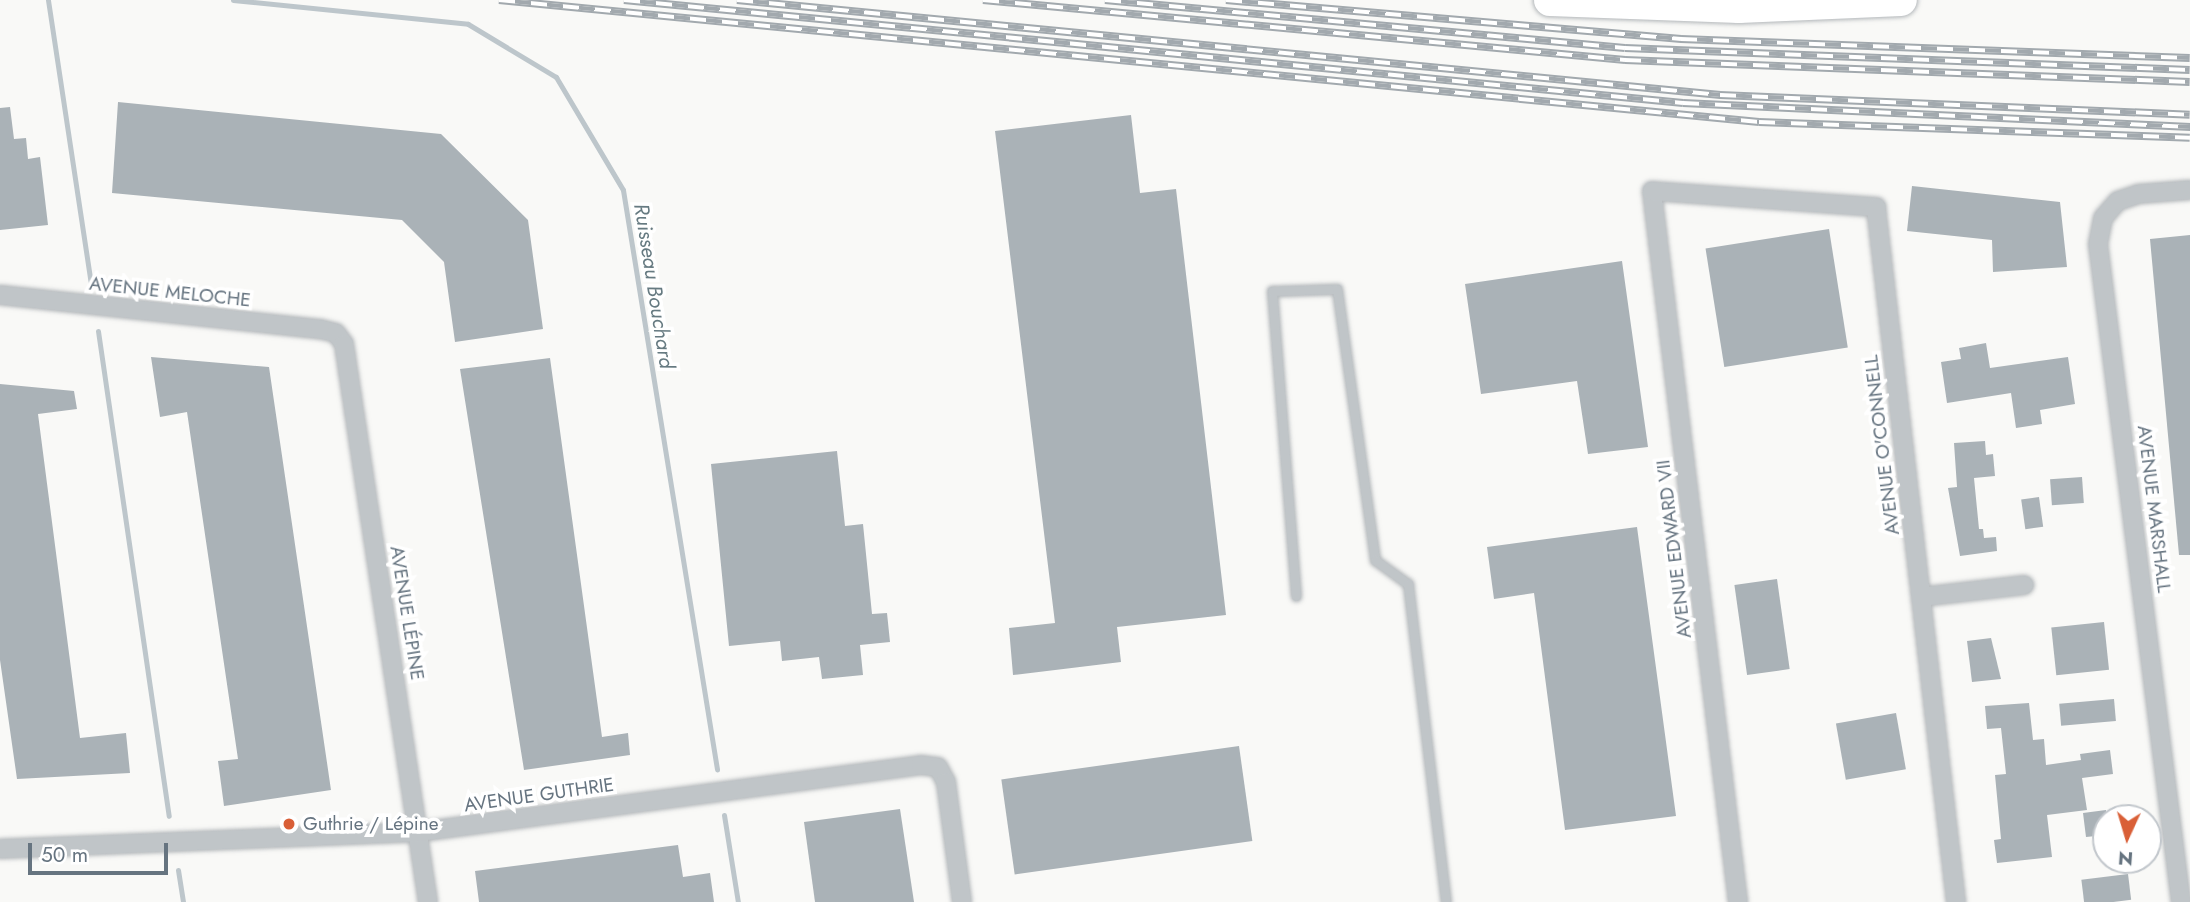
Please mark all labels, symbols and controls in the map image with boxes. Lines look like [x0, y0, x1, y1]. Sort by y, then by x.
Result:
water label: Ruisseau Bouchard [629, 202, 679, 370]
street label: AVENUE MELOCHE [88, 272, 252, 312]
street label: AVENUE O'CONNELL [1860, 354, 1904, 536]
street label: AVENUE MARSHALL [2132, 424, 2176, 594]
street label: AVENUE EDWARD VII [1652, 458, 1696, 640]
street label: AVENUE LÉPINE [385, 544, 429, 682]
street label: AVENUE GUTHRIE [463, 773, 615, 817]
north arrow [2092, 804, 2162, 874]
place label: Guthrie / Lépine [303, 813, 439, 835]
marker: Guthrie / Lépine [281, 816, 297, 832]
scale bar [32, 828, 172, 872]
text: 50 m [41, 840, 88, 870]
text: N [2117, 844, 2134, 872]

